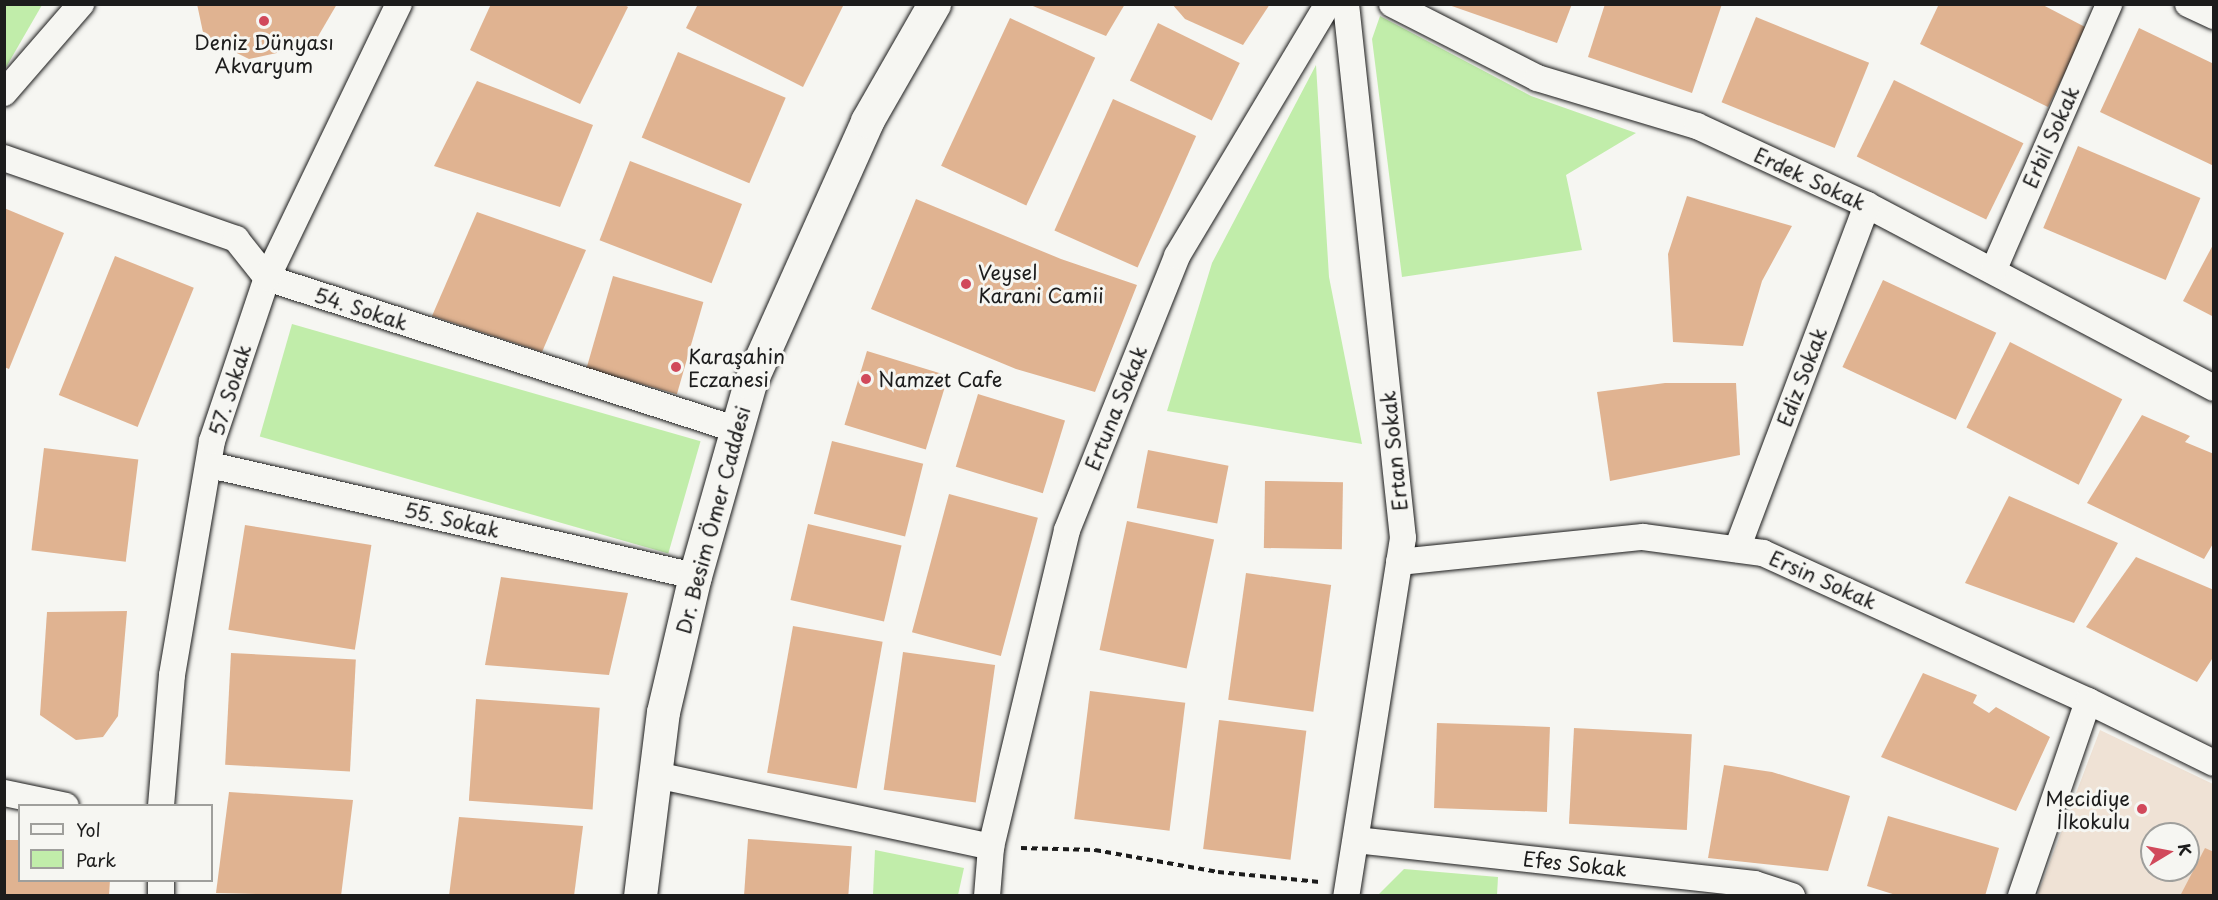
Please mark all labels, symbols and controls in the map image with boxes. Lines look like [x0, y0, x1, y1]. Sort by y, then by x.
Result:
marker: Deniz Dünyası Akvaryum [257, 14, 271, 28]
place label: Deniz Dünyası Akvaryum [195, 30, 333, 77]
street label: Erbil Sokak [2018, 82, 2084, 192]
street label: Erdek Sokak [1750, 142, 1870, 216]
place label: Veysel Karani Camii [978, 260, 1104, 307]
marker: Veysel Karani Camii [959, 277, 973, 291]
street label: 54. Sokak [311, 282, 411, 336]
street label: Ediz Sokak [1772, 324, 1832, 430]
street label: 57. Sokak [204, 341, 256, 439]
street label: Ertuna Sokak [1080, 342, 1152, 474]
place label: Karaşahin Eczanesi [688, 344, 785, 391]
marker: Karaşahin Eczanesi [669, 360, 683, 374]
place label: Namzet Cafe [878, 367, 1005, 391]
marker: Namzet Cafe [859, 372, 873, 386]
street label: Ertan Sokak [1376, 390, 1412, 512]
street label: Dr. Besim Ömer Caddesi [671, 404, 755, 636]
street label: 55. Sokak [402, 497, 502, 543]
street label: Ersin Sokak [1766, 546, 1880, 614]
place label: Mecidiye İlkokulu [2045, 786, 2130, 833]
marker: Mecidiye İlkokulu [2135, 802, 2149, 816]
legend [18, 804, 213, 882]
text: Yol [76, 816, 101, 843]
north arrow [2140, 822, 2200, 882]
text: K [2173, 841, 2199, 857]
text: Park [76, 846, 116, 873]
street label: Efes Sokak [1521, 847, 1629, 881]

